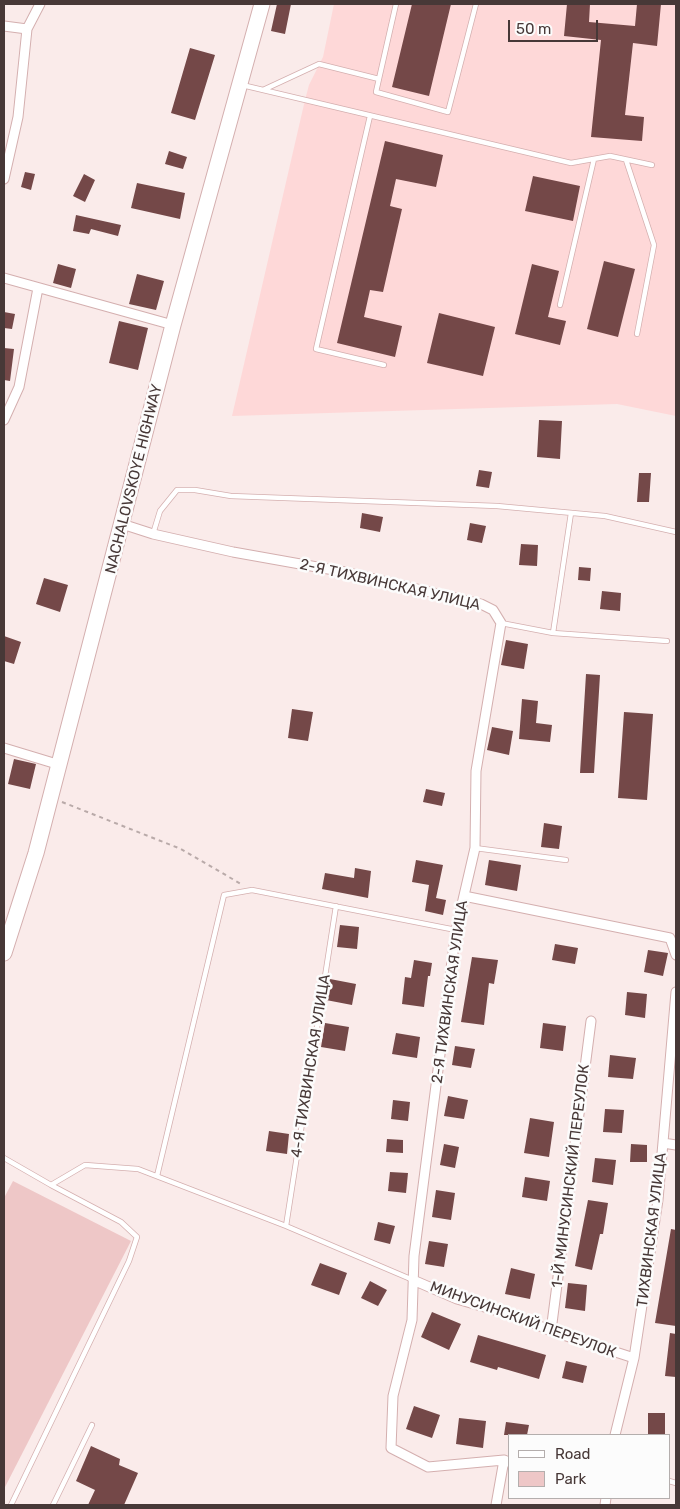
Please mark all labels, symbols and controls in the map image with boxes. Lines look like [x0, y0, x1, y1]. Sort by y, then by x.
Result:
scale bar [510, 10, 600, 42]
text: 50 m [516, 20, 551, 38]
street label: NACHALOVSKOYE HIGHWAY [102, 382, 166, 576]
street label: 2-Я ТИХВИНСКАЯ УЛИЦА [298, 555, 482, 615]
street label: 2-Я ТИХВИНСКАЯ УЛИЦА [428, 899, 472, 1085]
street label: 4-Я ТИХВИНСКАЯ УЛИЦА [288, 973, 334, 1159]
street label: 1-Й МИНУСИНСКИЙ ПЕРЕУЛОК [548, 1063, 594, 1289]
street label: ТИХВИНСКАЯ УЛИЦА [634, 1152, 670, 1308]
street label: МИНУСИНСКИЙ ПЕРЕУЛОК [427, 1278, 619, 1362]
legend [508, 1434, 670, 1499]
text: Road [555, 1445, 591, 1463]
text: Park [555, 1470, 586, 1488]

